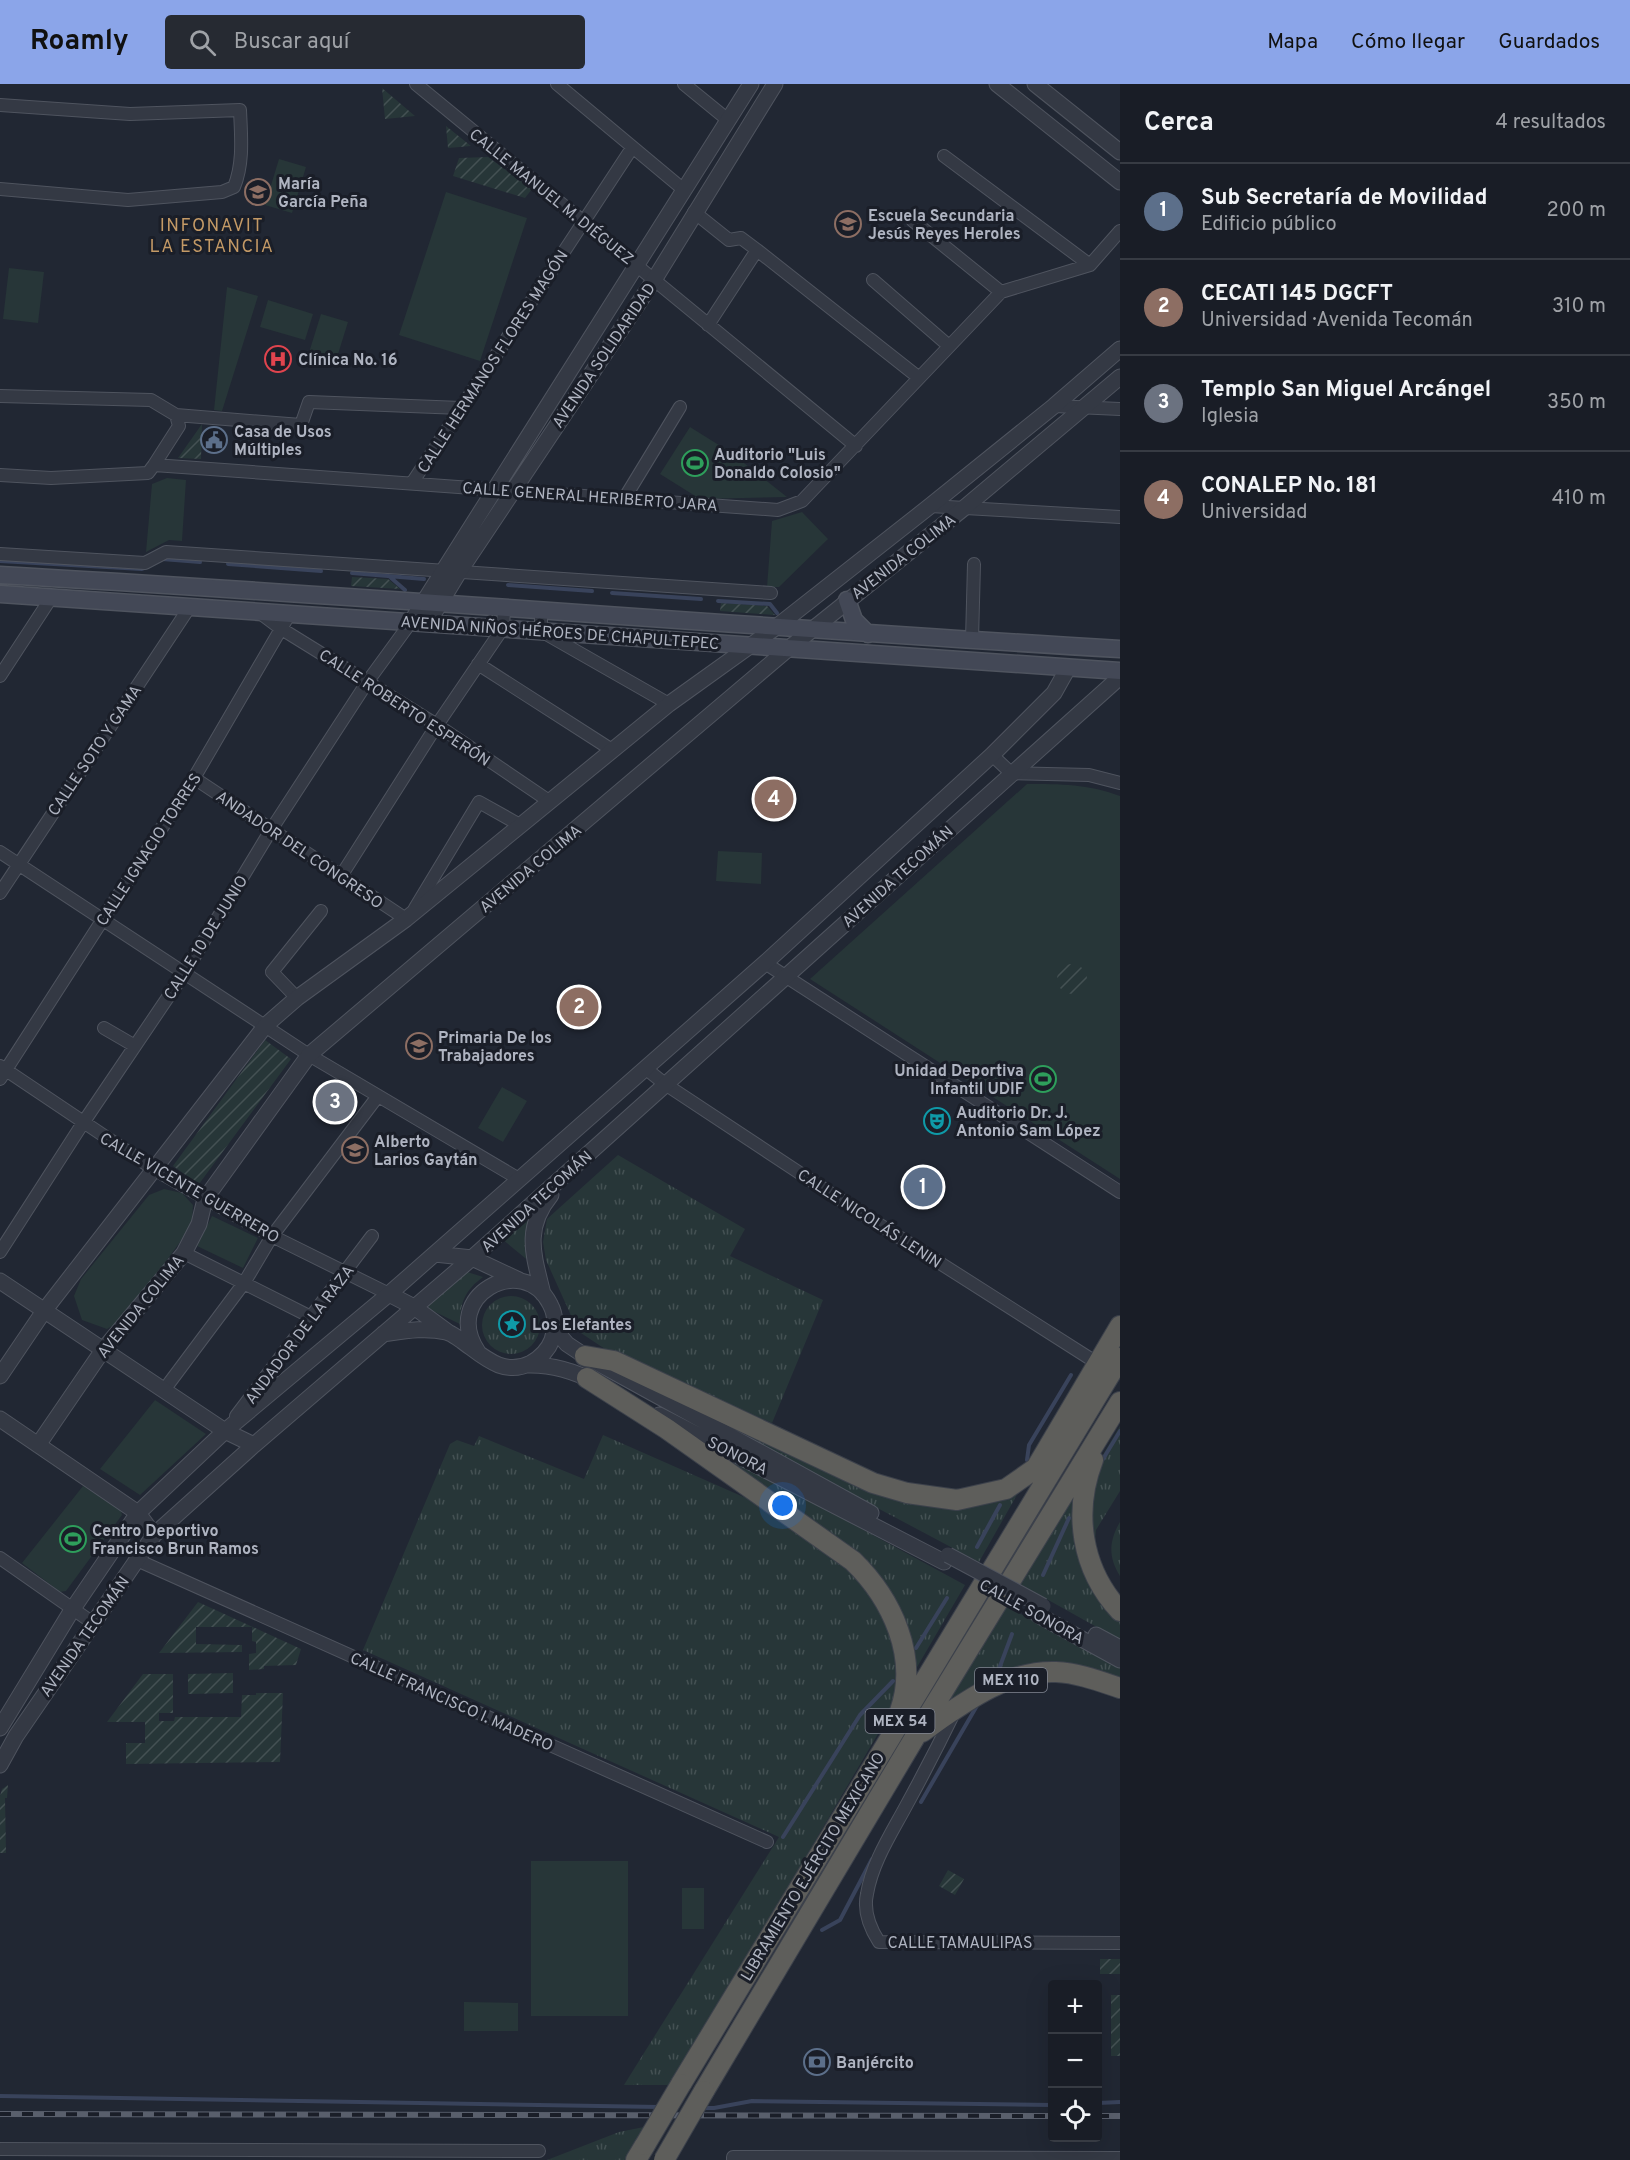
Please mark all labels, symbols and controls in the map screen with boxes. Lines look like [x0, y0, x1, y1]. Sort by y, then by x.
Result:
search box [165, 15, 585, 69]
text: Roamly [30, 24, 129, 60]
icon: search [186, 26, 219, 59]
text: Buscar aquí [234, 29, 349, 56]
text: Mapa [1267, 29, 1318, 56]
text: Cómo llegar [1351, 29, 1465, 56]
text: Guardados [1498, 29, 1600, 56]
text: Cerca [1144, 107, 1214, 140]
text: 4 resultados [1496, 110, 1606, 136]
street label: CALLE MANUEL M. DIÉGUEZ [465, 124, 638, 270]
place label: María García Peña [278, 175, 368, 213]
school or university icon: María García Peña [243, 177, 273, 207]
text: Sub Secretaría de Movilidad [1201, 185, 1487, 212]
text: 1 [1160, 198, 1168, 224]
text: 200 m [1547, 198, 1606, 224]
place label: Escuela Secundaria Jesús Reyes Heroles [868, 207, 1021, 245]
school or university icon: Escuela Secundaria Jesús Reyes Heroles [833, 209, 863, 239]
text: Edificio público [1201, 212, 1337, 238]
district label: INFONAVIT LA ESTANCIA [149, 215, 275, 259]
street label: CALLE HERMANOS FLORES MAGÓN [412, 246, 573, 477]
street label: AVENIDA SOLIDARIDAD [549, 280, 661, 433]
text: CECATI 145 DGCFT [1201, 281, 1393, 308]
text: 2 [1157, 294, 1170, 320]
text: 310 m [1552, 294, 1606, 320]
text: Universidad · Avenida Tecomán [1201, 308, 1473, 334]
hospital icon: Clínica No. 16 [263, 344, 293, 374]
place label: Clínica No. 16 [298, 351, 398, 371]
text: Templo San Miguel Arcángel [1201, 377, 1491, 404]
text: 3 [1158, 390, 1170, 416]
text: 350 m [1547, 390, 1606, 416]
text: Iglesia [1201, 404, 1259, 430]
place label: Casa de Usos Múltiples [234, 423, 332, 461]
public building icon: Casa de Usos Múltiples [199, 425, 229, 455]
place label: Auditorio "Luis Donaldo Colosio" [714, 446, 841, 484]
sports icon: Auditorio "Luis Donaldo Colosio" [680, 448, 710, 478]
text: CONALEP No. 181 [1201, 473, 1378, 500]
street label: CALLE GENERAL HERIBERTO JARA [461, 479, 718, 517]
text: 4 [1157, 486, 1170, 512]
text: 410 m [1552, 486, 1606, 512]
text: Universidad [1201, 500, 1308, 526]
street label: AVENIDA COLIMA [848, 510, 961, 605]
street label: AVENIDA NIÑOS HÉROES DE CHAPULTEPEC [400, 610, 720, 655]
street label: CALLE ROBERTO ESPERÓN [314, 644, 494, 772]
street label: CALLE SOTO Y GAMA [44, 682, 147, 820]
street label: CALLE IGNACIO TORRES [93, 770, 207, 930]
pin: 4 [754, 776, 794, 822]
street label: ANDADOR DEL CONGRESO [211, 787, 386, 914]
street label: AVENIDA COLIMA [476, 821, 587, 918]
street label: AVENIDA TECOMÁN [837, 821, 958, 933]
street label: CALLE 10 DE JUNIO [160, 872, 253, 1004]
pin: 2 [560, 984, 598, 1030]
place label: Primaria De los Trabajadores [438, 1029, 552, 1067]
school or university icon: Primaria De los Trabajadores [404, 1031, 434, 1061]
place label: Unidad Deportiva Infantil UDIF [894, 1062, 1024, 1100]
sports icon: Unidad Deportiva Infantil UDIF [1028, 1064, 1058, 1094]
pin: 3 [316, 1080, 354, 1124]
place label: Auditorio Dr. J. Antonio Sam López [956, 1104, 1101, 1142]
theatre icon: Auditorio Dr. J. Antonio Sam López [922, 1106, 952, 1136]
street label: CALLE VICENTE GUERRERO [96, 1129, 282, 1248]
place label: Alberto Larios Gaytán [374, 1133, 478, 1171]
school or university icon: Alberto Larios Gaytán [340, 1135, 370, 1165]
street label: AVENIDA TECOMÁN [476, 1146, 597, 1258]
street label: CALLE NICOLÁS LENIN [793, 1164, 946, 1274]
pin: 1 [904, 1164, 942, 1210]
street label: AVENIDA COLIMA [94, 1251, 189, 1363]
street label: ANDADOR DE LA RAZA [242, 1262, 360, 1409]
place icon: Los Elefantes [497, 1309, 527, 1339]
place label: Los Elefantes [532, 1316, 632, 1336]
street label: SONORA [704, 1433, 771, 1481]
your location [768, 1491, 797, 1520]
place label: Centro Deportivo Francisco Brun Ramos [92, 1522, 259, 1560]
sports icon: Centro Deportivo Francisco Brun Ramos [58, 1524, 88, 1554]
street label: AVENIDA TECOMÁN [35, 1572, 135, 1701]
street label: CALLE SONORA [975, 1576, 1087, 1650]
street label: CALLE FRANCISCO I. MADERO [347, 1649, 556, 1757]
road number: MEX 110 [975, 1668, 1047, 1692]
road number: MEX 54 [866, 1709, 934, 1733]
street label: LIBRAMIENTO EJÉRCITO MEXICANO [736, 1748, 890, 1985]
street label: CALLE TAMAULIPAS [888, 1934, 1032, 1954]
map controls [1048, 1980, 1102, 2142]
button: + [1048, 1980, 1102, 2034]
button: − [1048, 2034, 1102, 2088]
bank icon: Banjército [802, 2047, 832, 2077]
place label: Banjército [836, 2054, 914, 2074]
button: locate [1048, 2088, 1102, 2142]

